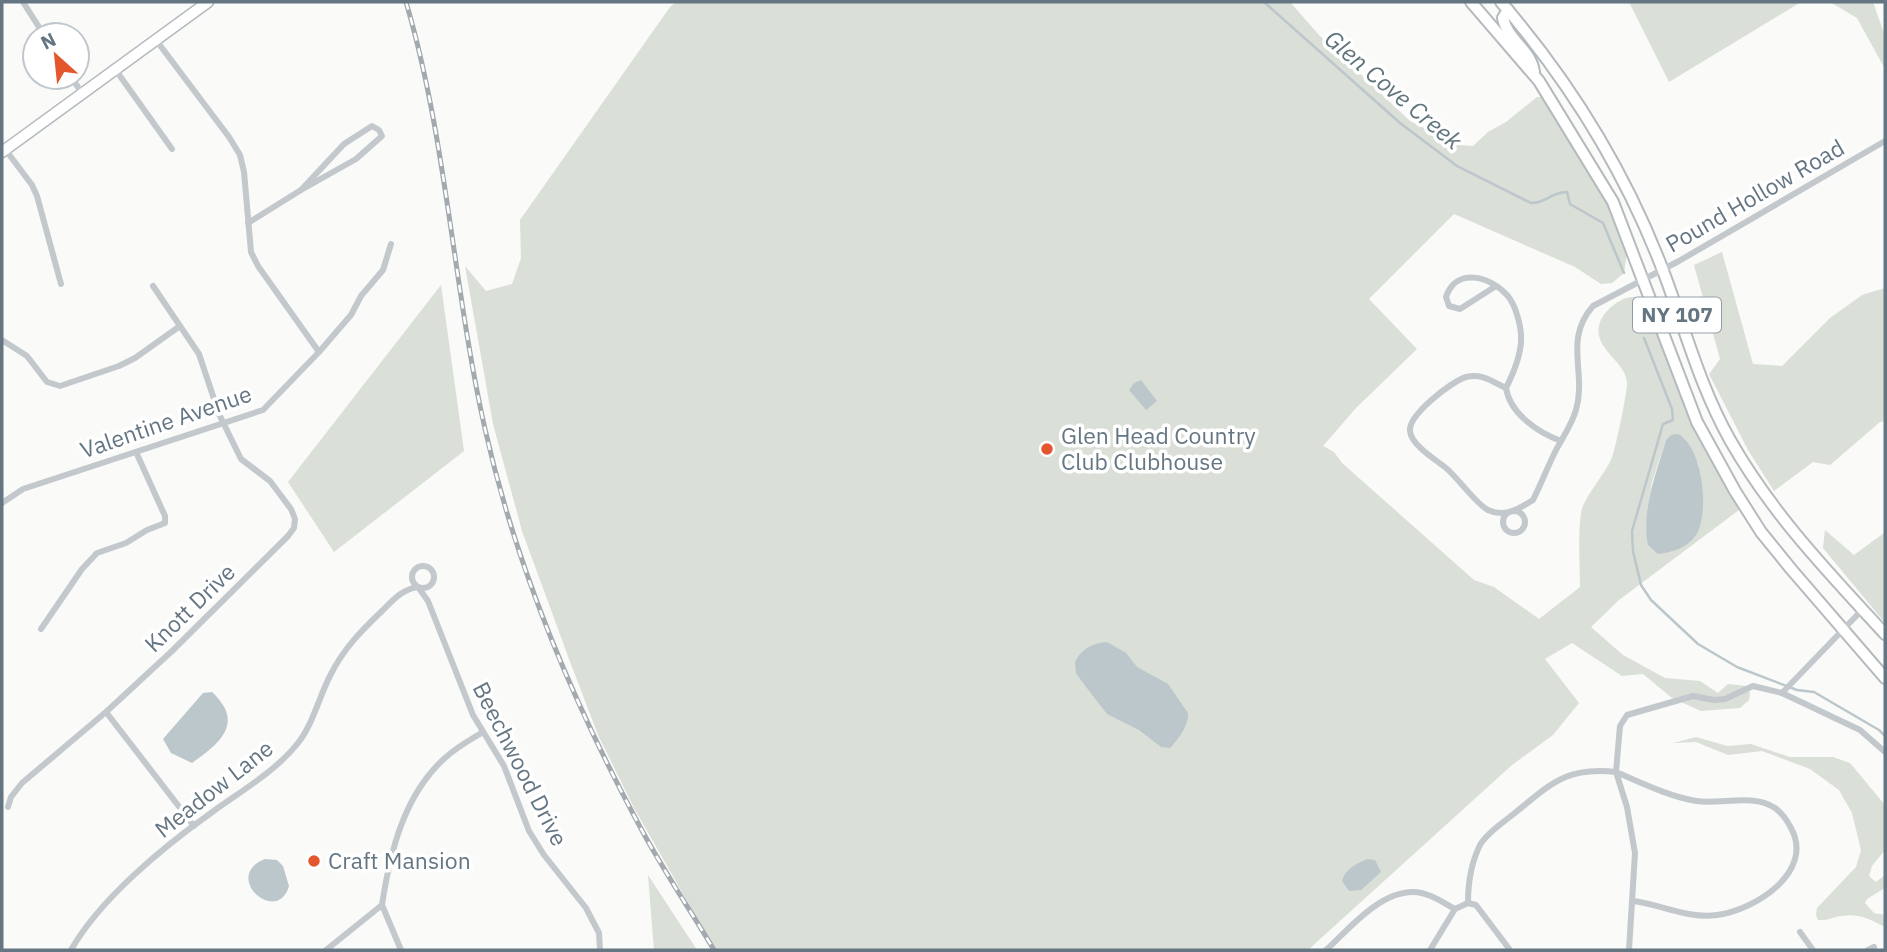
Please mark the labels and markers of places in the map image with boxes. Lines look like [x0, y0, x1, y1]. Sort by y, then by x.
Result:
place label: Glen Head Country Club Clubhouse [1061, 420, 1256, 476]
marker: Glen Head Country Club Clubhouse [1039, 441, 1055, 457]
place label: Craft Mansion [328, 845, 471, 875]
marker: Craft Mansion [306, 853, 322, 869]

